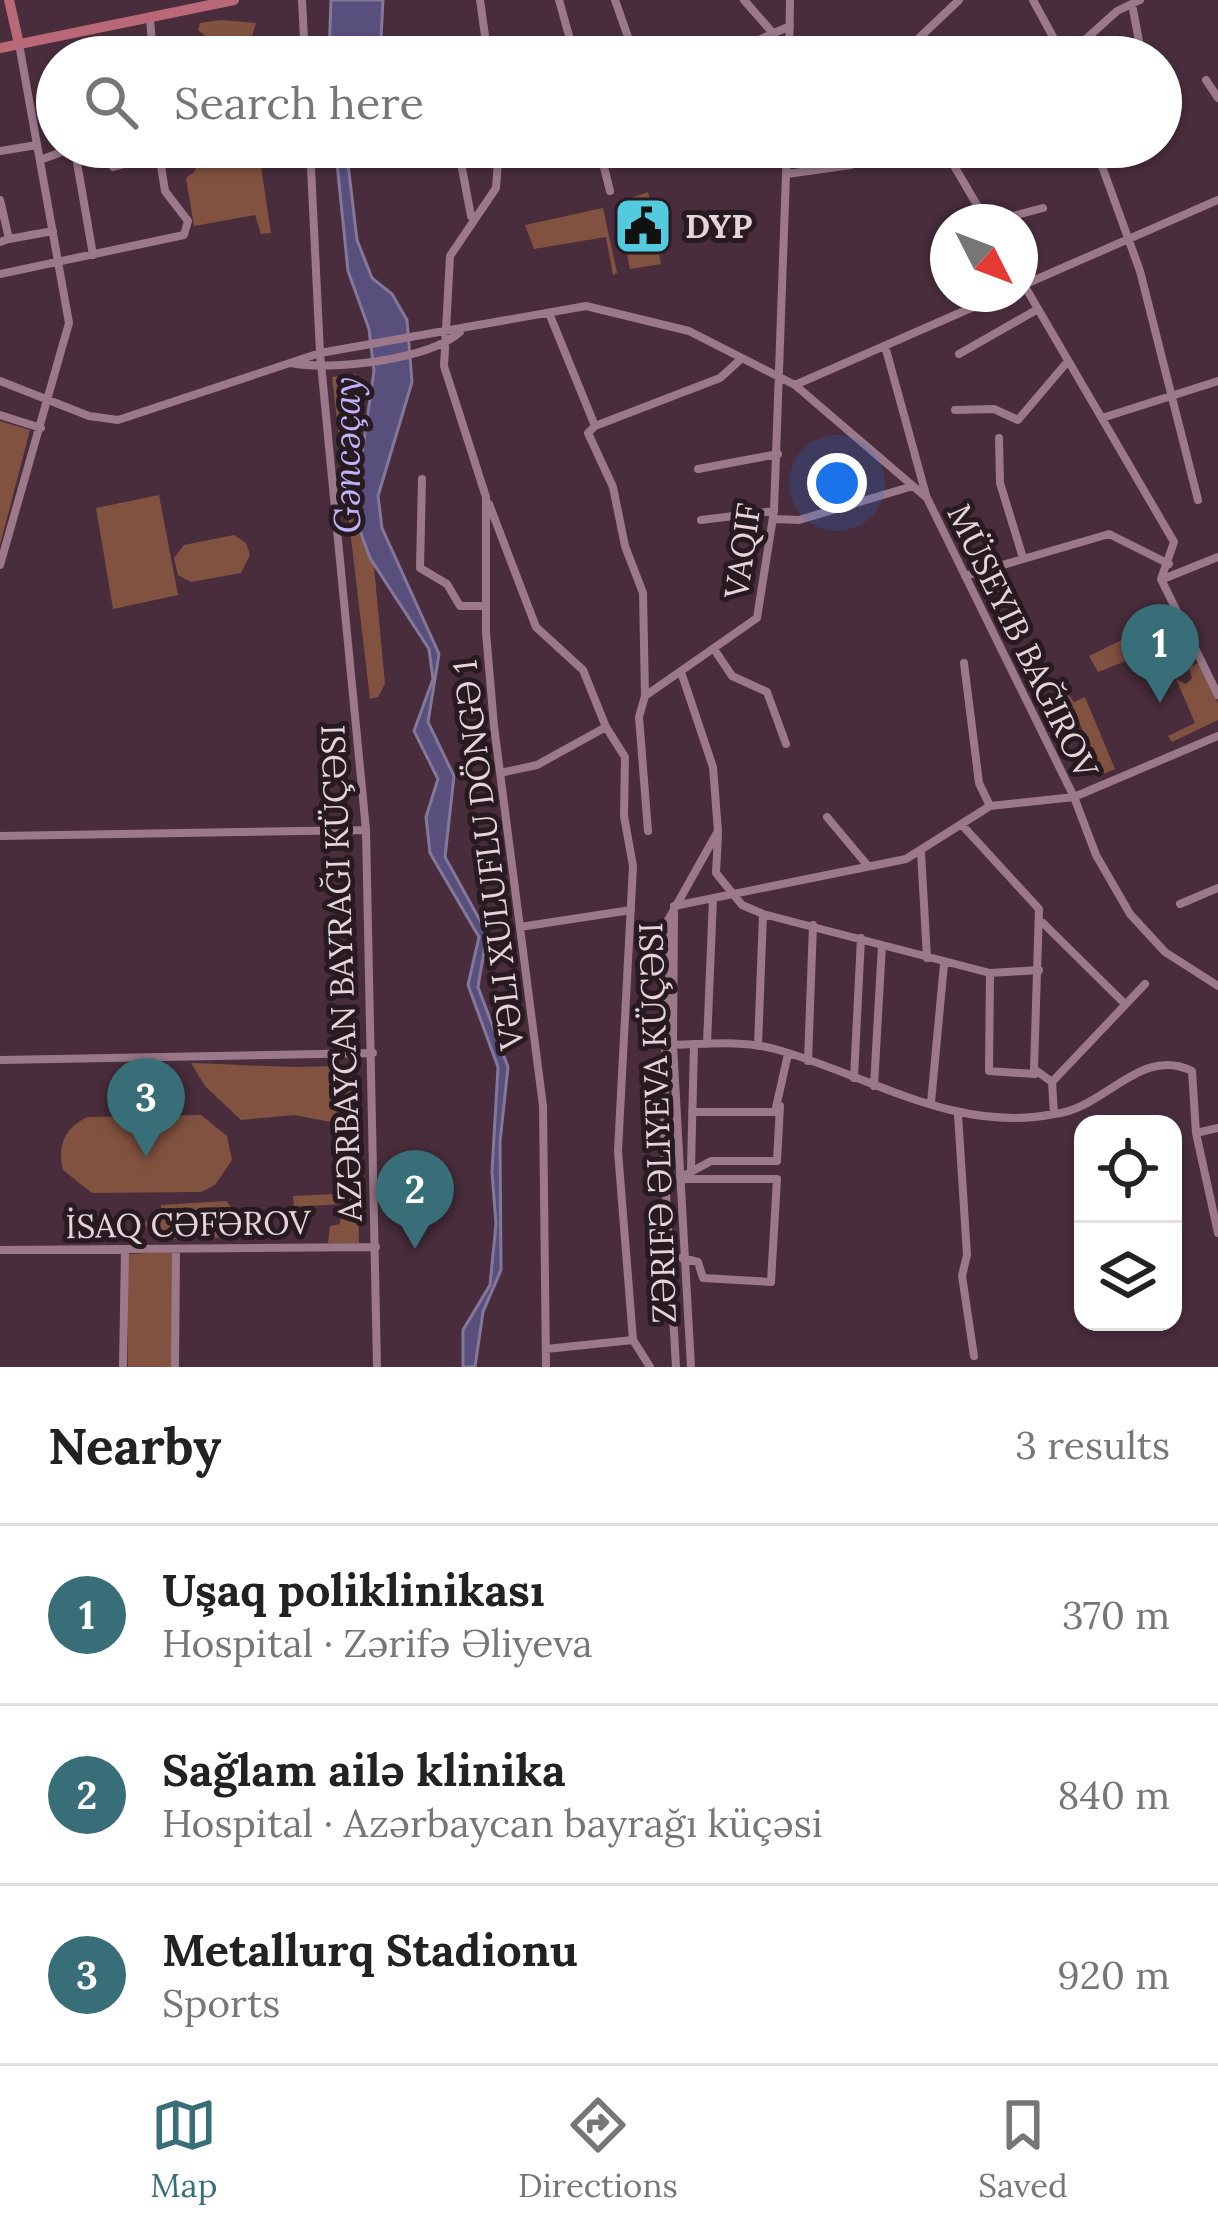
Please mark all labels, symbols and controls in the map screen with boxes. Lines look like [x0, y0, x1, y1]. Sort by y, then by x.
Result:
search box [36, 36, 1182, 168]
icon: search [78, 69, 144, 135]
text: Search here [174, 74, 424, 131]
public building icon: DYP [612, 195, 674, 257]
north arrow [930, 204, 1038, 312]
place label: DYP [685, 205, 752, 247]
water label: Gəncəçay [324, 377, 370, 533]
your location [807, 453, 867, 513]
street label: MÜSEYIB BAĞIROV [938, 497, 1108, 786]
street label: VAQIF [714, 501, 769, 602]
pin: 1 [1121, 604, 1199, 703]
street label: VƏLI XULUFLU DÖNGƏ 1 [443, 658, 533, 1053]
street label: AZƏRBAYCAN BAYRAĞI KÜÇƏSI [311, 724, 371, 1223]
street label: ZƏRIFƏ ƏLIYEVA KÜÇƏSI [629, 922, 685, 1324]
pin: 3 [107, 1058, 185, 1157]
map controls [1074, 1115, 1182, 1331]
button: locate [1074, 1115, 1182, 1223]
pin: 2 [376, 1150, 454, 1249]
street label: İSAQ CƏFƏROV [65, 1201, 312, 1247]
button: layers [1074, 1223, 1182, 1331]
text: Nearby [48, 1413, 221, 1478]
text: 3 results [1015, 1420, 1170, 1470]
text: Uşaq poliklinikası [162, 1561, 545, 1618]
text: 1 [79, 1590, 95, 1640]
text: 370 m [1062, 1590, 1170, 1640]
text: Hospital · Zərifə Əliyeva [162, 1618, 593, 1668]
text: Sağlam ailə klinika [162, 1741, 566, 1798]
text: 2 [77, 1770, 97, 1820]
text: 840 m [1058, 1770, 1170, 1820]
text: Hospital · Azərbaycan bayrağı küçəsi [162, 1798, 823, 1848]
text: Metallurq Stadionu [162, 1921, 578, 1978]
text: 3 [76, 1950, 98, 2000]
text: 920 m [1057, 1950, 1170, 2000]
text: Sports [162, 1978, 280, 2028]
tab: Map [150, 2092, 217, 2206]
tab: Directions [518, 2092, 678, 2206]
tab: Saved [978, 2092, 1068, 2206]

